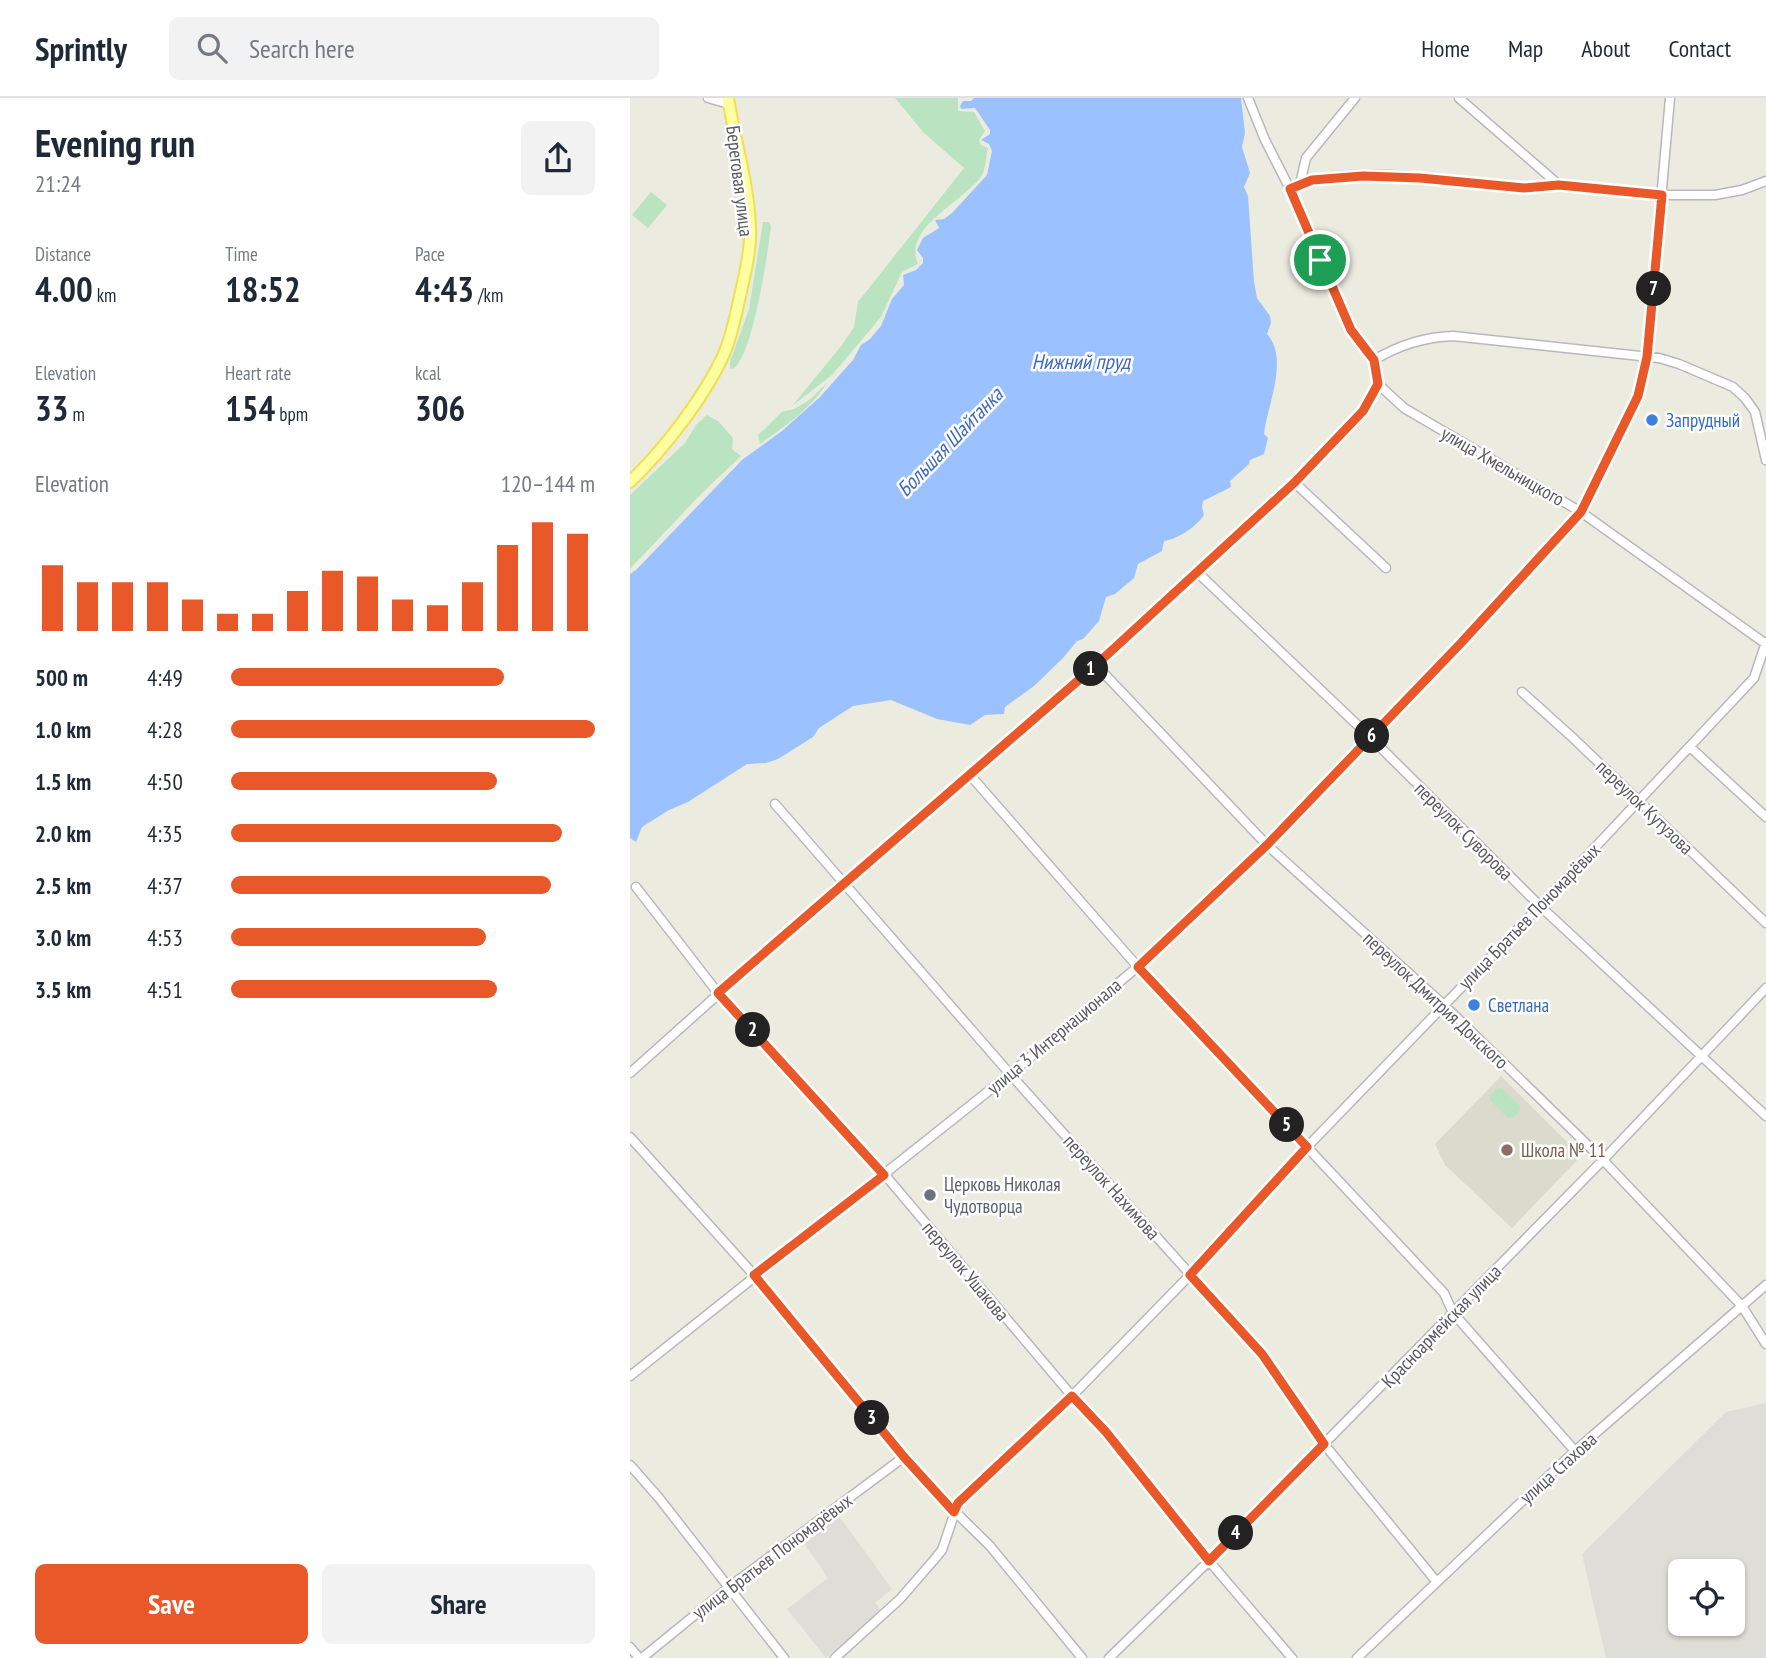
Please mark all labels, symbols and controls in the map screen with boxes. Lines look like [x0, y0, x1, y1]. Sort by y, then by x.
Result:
search box [169, 17, 659, 80]
text: Sprintly [35, 27, 127, 70]
icon: search [193, 29, 231, 67]
text: Search here [249, 32, 355, 65]
text: Home [1421, 33, 1470, 64]
text: Map [1508, 33, 1543, 64]
text: About [1581, 33, 1630, 64]
text: Contact [1668, 33, 1731, 64]
text: Evening run [35, 118, 195, 167]
button: share [521, 121, 595, 195]
street label: Береговая улица [721, 124, 759, 238]
text: 21:24 [35, 169, 81, 198]
pin [1290, 230, 1350, 290]
icon: arrive [1301, 241, 1339, 279]
text: Distance [35, 242, 91, 266]
text: Time [225, 242, 258, 266]
text: Pace [415, 242, 445, 266]
text: 4.00 [35, 266, 93, 312]
text: 18:52 [225, 266, 301, 312]
text: 4:43 [415, 266, 474, 312]
pin: 7 [1636, 272, 1672, 306]
text: 7 [1649, 276, 1658, 300]
text: km [93, 283, 116, 307]
text: /km [474, 283, 503, 307]
water label: Нижний пруд [1032, 348, 1132, 375]
text: Elevation [35, 361, 96, 385]
text: Heart rate [225, 361, 291, 385]
text: kcal [415, 361, 441, 385]
water label: Большая Шайтанка [891, 380, 1010, 502]
text: 33 [35, 385, 68, 431]
text: 154 [225, 385, 275, 431]
text: 306 [415, 385, 465, 431]
text: m [68, 402, 85, 426]
text: bpm [275, 402, 308, 426]
place label: Запрудный [1666, 408, 1740, 432]
marker: Запрудный [1644, 412, 1660, 428]
street label: улица Хмельницкого [1437, 421, 1569, 511]
text: Elevation [35, 469, 109, 498]
text: 120–144 m [501, 469, 595, 498]
pin: 1 [1074, 652, 1108, 686]
text: 1 [1086, 656, 1095, 680]
text: 500 m [35, 663, 88, 692]
text: 4:49 [147, 663, 183, 692]
text: 1.0 km [35, 715, 91, 744]
text: 4:28 [147, 715, 183, 744]
pin: 6 [1354, 718, 1390, 754]
text: 6 [1367, 723, 1376, 747]
street label: переулок Кутузова [1591, 755, 1699, 859]
text: 1.5 km [35, 767, 91, 796]
text: 4:50 [147, 767, 183, 796]
street label: переулок Суворова [1410, 777, 1518, 885]
text: 2.0 km [35, 819, 91, 848]
text: 4:35 [147, 819, 183, 848]
street label: улица Братьев Пономарёвых [1453, 838, 1605, 994]
text: 2.5 km [35, 871, 91, 900]
text: 4:37 [147, 871, 183, 900]
text: 3.0 km [35, 923, 91, 952]
text: 4:53 [147, 923, 183, 952]
street label: переулок Дмитрия Донского [1358, 926, 1514, 1074]
street label: улица 3 Интернационала [982, 973, 1126, 1099]
text: 3.5 km [35, 975, 91, 1004]
text: 4:51 [147, 975, 183, 1004]
place label: Светлана [1488, 993, 1549, 1017]
marker: Светлана [1466, 997, 1482, 1013]
pin: 2 [736, 1012, 770, 1048]
text: 2 [748, 1017, 757, 1041]
pin: 5 [1270, 1108, 1304, 1142]
text: 5 [1282, 1112, 1291, 1136]
street label: переулок Нахимова [1058, 1129, 1166, 1245]
place label: Школа № 11 [1521, 1138, 1606, 1162]
marker: Школа № 11 [1499, 1142, 1515, 1158]
place label: Церковь Николая Чудотворца [944, 1172, 1061, 1218]
marker: Церковь Николая Чудотворца [922, 1187, 938, 1203]
street label: переулок Ушакова [917, 1216, 1015, 1326]
street label: Красноармейская улица [1376, 1259, 1506, 1393]
pin: 3 [854, 1400, 890, 1436]
text: 3 [867, 1405, 876, 1429]
street label: улица Стахова [1515, 1427, 1601, 1509]
street label: улица Братьев Пономарёвых [687, 1488, 857, 1624]
pin: 4 [1218, 1516, 1254, 1550]
text: 4 [1231, 1520, 1240, 1544]
map controls [1668, 1559, 1745, 1636]
button: locate [1668, 1559, 1745, 1636]
button: Save [35, 1564, 308, 1644]
button: Share [322, 1564, 595, 1644]

